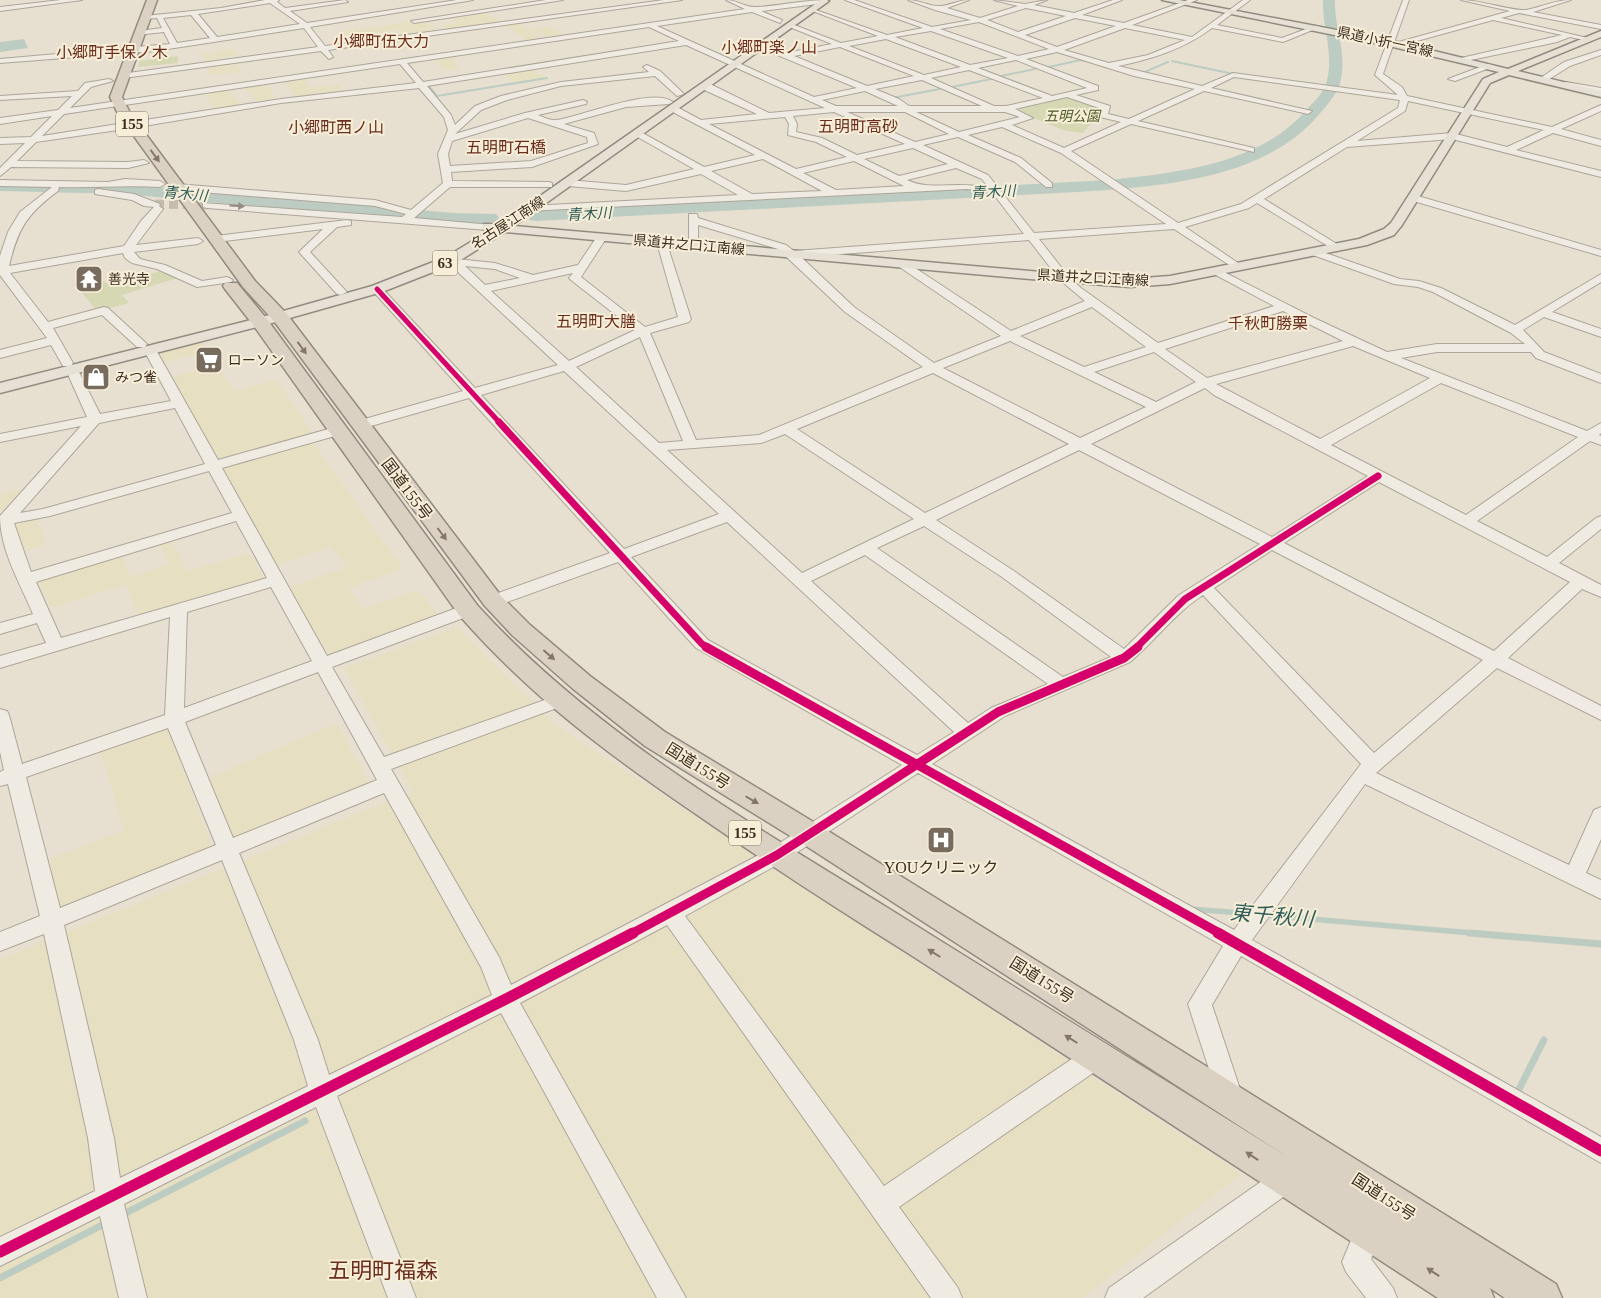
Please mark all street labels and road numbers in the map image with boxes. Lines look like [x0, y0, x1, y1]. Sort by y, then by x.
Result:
street label: 県道小折一宮線 [1336, 24, 1434, 60]
road number: 155 [116, 112, 148, 136]
street label: 名古屋江南線 [469, 194, 547, 252]
street label: 県道井之口江南線 [633, 232, 746, 257]
road number: 63 [432, 250, 458, 276]
street label: 県道井之口江南線 [1037, 267, 1149, 288]
street label: 国道155号 [379, 455, 435, 523]
street label: 国道155号 [663, 740, 733, 792]
road number: 155 [729, 820, 761, 846]
street label: 国道155号 [1007, 954, 1077, 1006]
street label: 国道155号 [1349, 1170, 1419, 1224]

